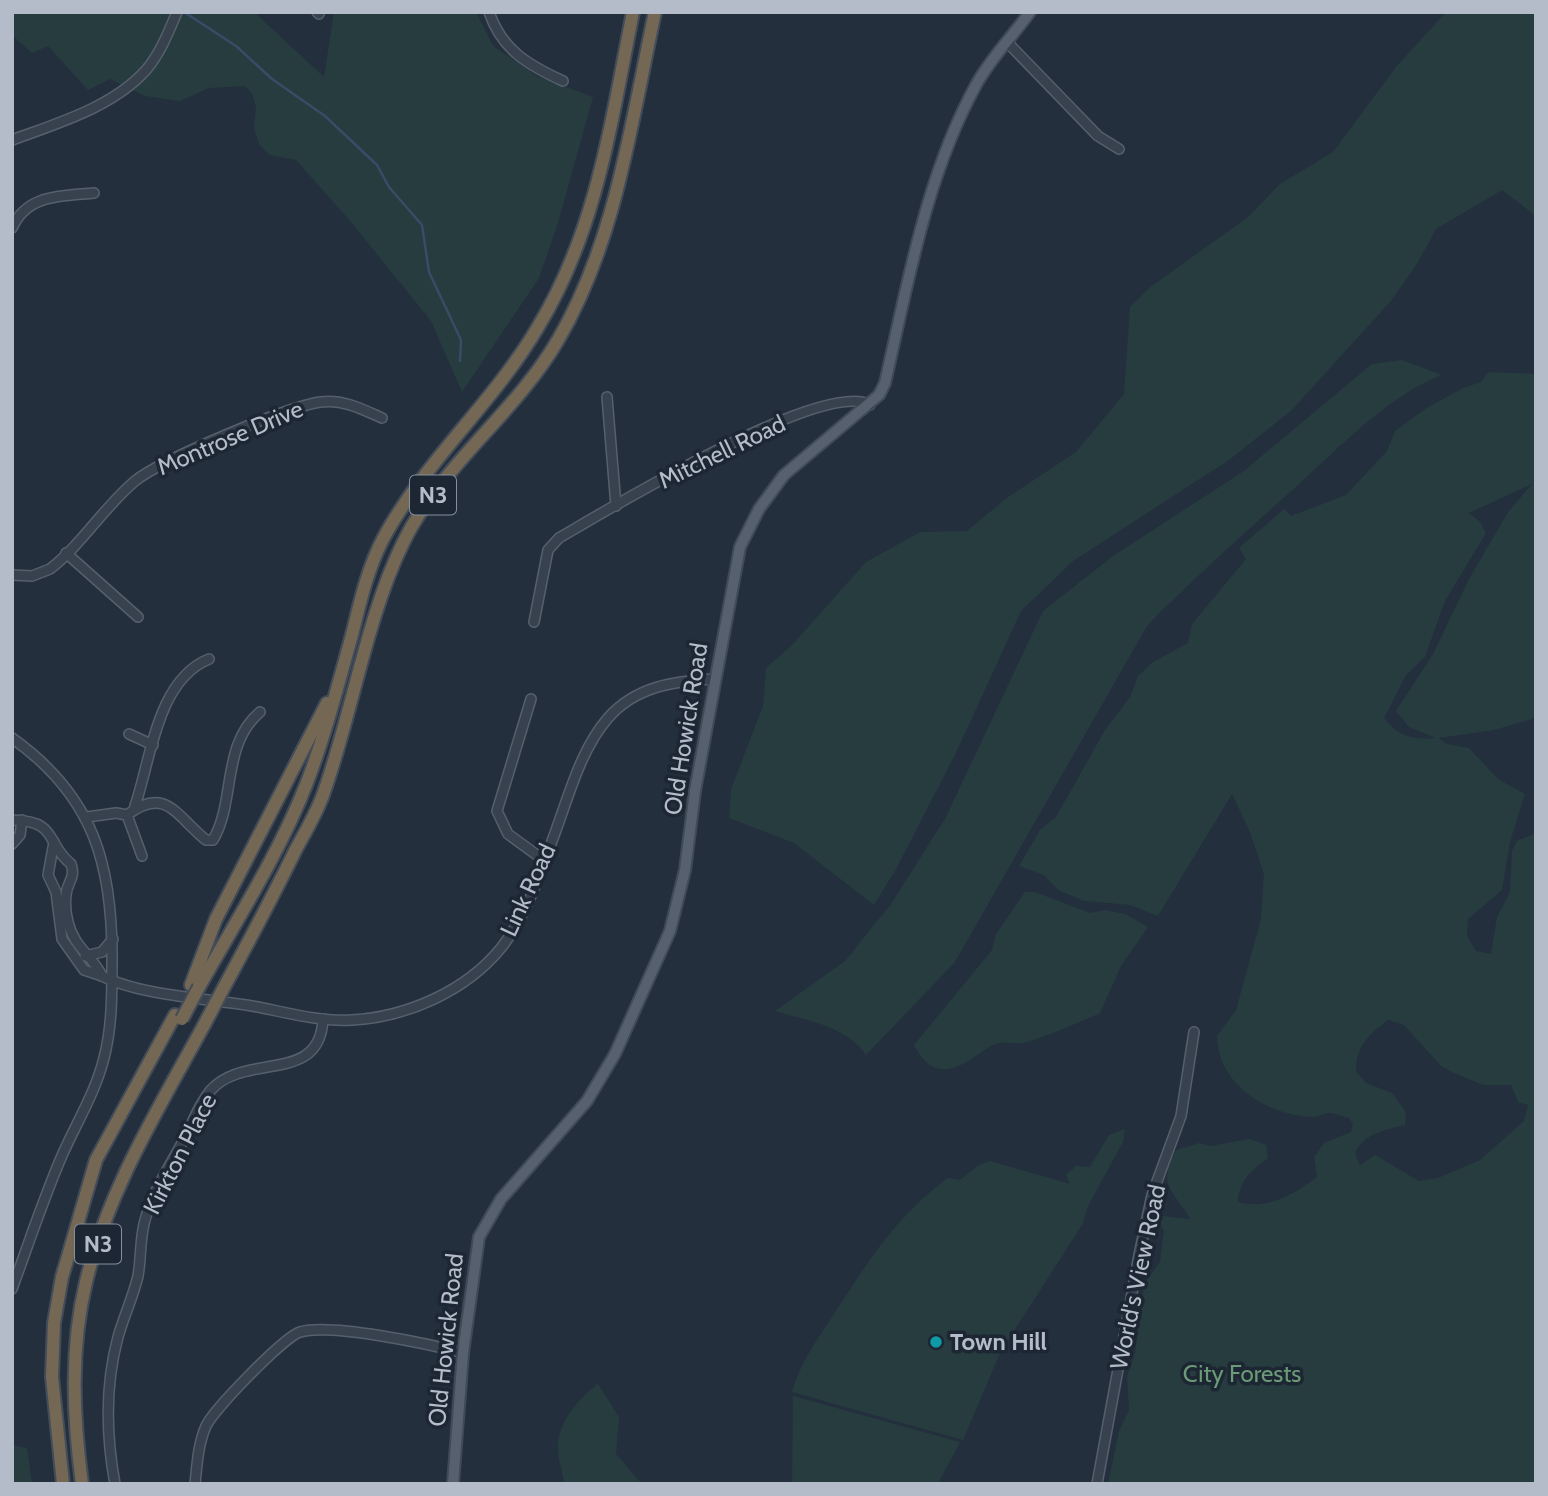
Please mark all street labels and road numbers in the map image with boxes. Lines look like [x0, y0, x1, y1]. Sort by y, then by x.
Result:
street label: Montrose Drive [152, 394, 307, 481]
street label: Mitchell Road [654, 408, 790, 495]
road number: N3 [410, 475, 456, 514]
street label: Old Howick Road [658, 641, 713, 817]
street label: Link Road [494, 839, 562, 941]
street label: Kirkton Place [137, 1089, 222, 1219]
street label: World's View Road [1104, 1182, 1171, 1372]
road number: N3 [75, 1224, 121, 1264]
street label: Old Howick Road [422, 1252, 469, 1428]

